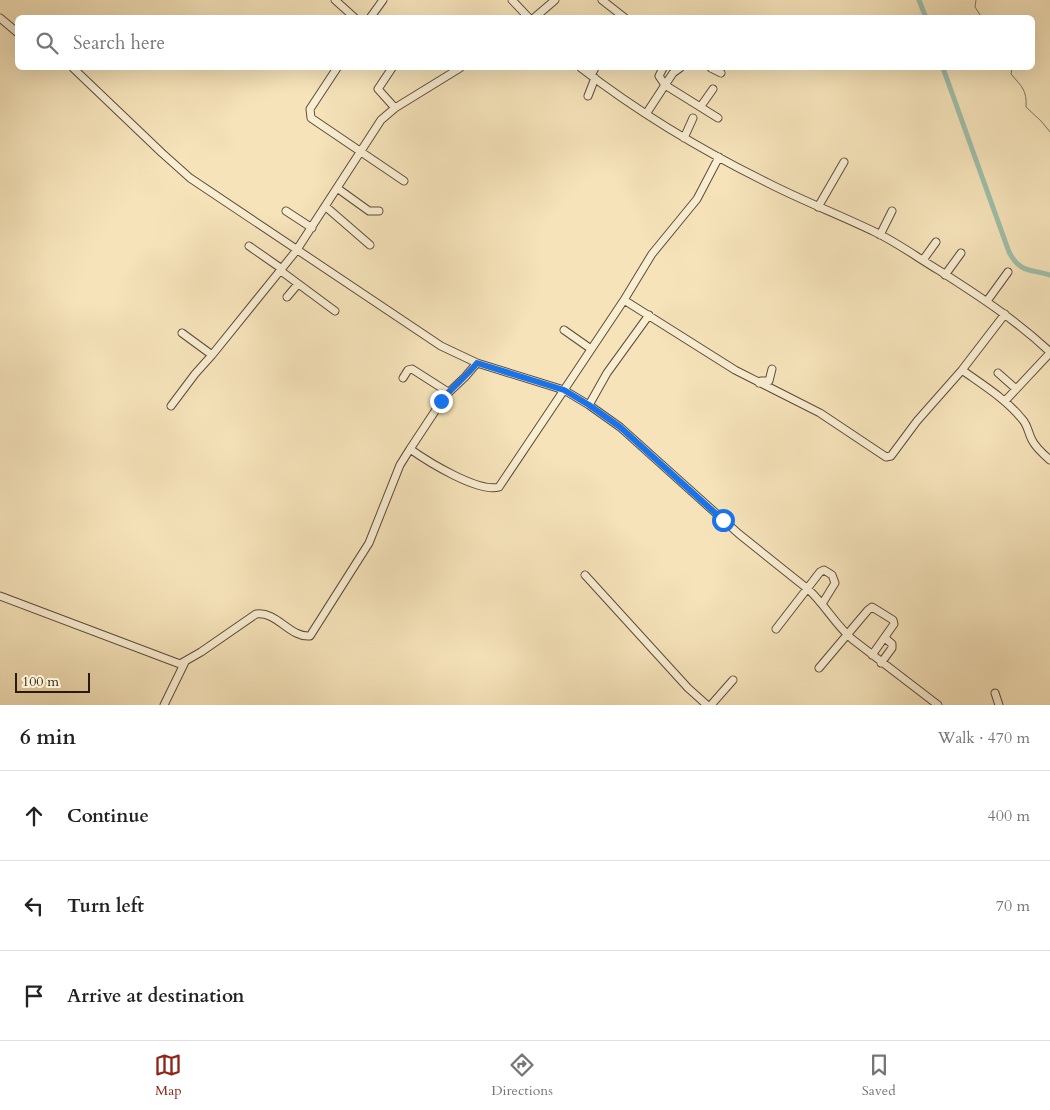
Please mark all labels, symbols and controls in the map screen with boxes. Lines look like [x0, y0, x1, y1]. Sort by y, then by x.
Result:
search box [15, 15, 1035, 70]
icon: search [33, 29, 61, 57]
text: Search here [73, 30, 165, 56]
route end [430, 390, 453, 413]
route start [712, 509, 735, 532]
scale bar [15, 670, 90, 693]
text: 100 m [22, 672, 59, 691]
text: 6 min [20, 723, 76, 752]
text: Walk · 470 m [938, 727, 1030, 749]
icon: ahead [20, 802, 48, 830]
text: Continue [67, 803, 149, 829]
text: 400 m [988, 805, 1030, 827]
icon: left [20, 892, 48, 920]
text: Turn left [67, 893, 144, 919]
text: 70 m [996, 895, 1030, 917]
icon: arrive [20, 982, 48, 1010]
text: Arrive at destination [67, 983, 244, 1009]
tab: Map [154, 1051, 182, 1100]
tab: Directions [491, 1051, 553, 1100]
tab: Saved [862, 1051, 896, 1100]

